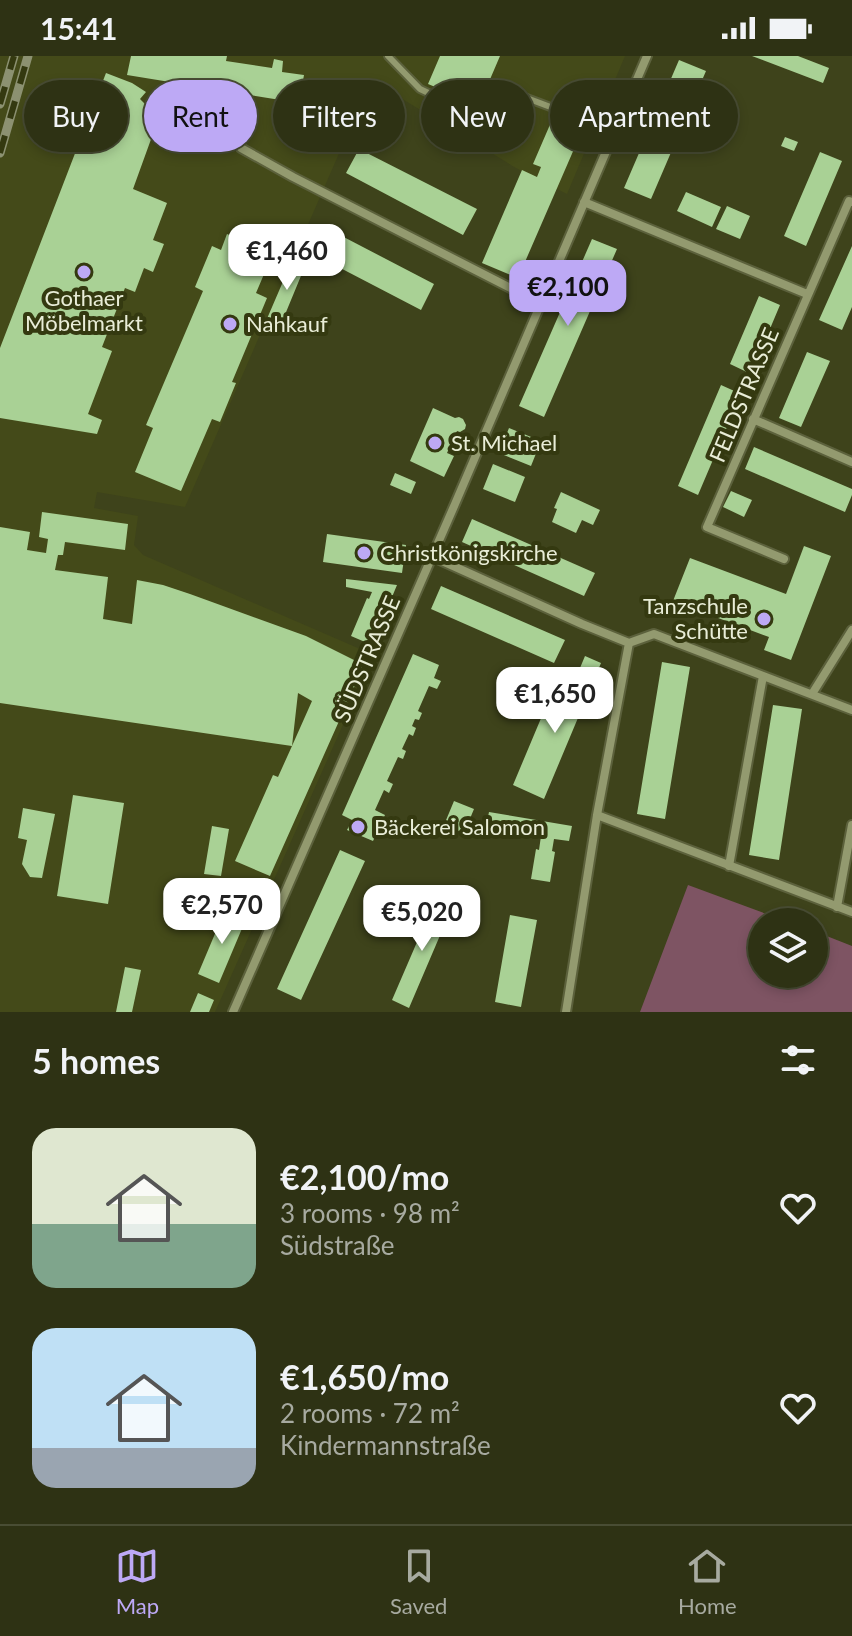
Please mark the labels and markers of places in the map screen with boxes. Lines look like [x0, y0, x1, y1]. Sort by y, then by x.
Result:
pin: €1,460 [222, 224, 352, 292]
pin: €2,100 [503, 260, 633, 328]
marker: Gothaer Möbelmarkt [75, 263, 93, 281]
place label: Gothaer Möbelmarkt [25, 284, 143, 336]
place label: Nahkauf [246, 310, 328, 337]
marker: Nahkauf [221, 315, 239, 333]
place label: St. Michael [451, 429, 557, 456]
marker: St. Michael [426, 434, 444, 452]
place label: Christkönigskirche [380, 539, 558, 566]
marker: Christkönigskirche [355, 544, 373, 562]
place label: Tanzschule Schütte [643, 592, 748, 644]
marker: Tanzschule Schütte [755, 610, 773, 628]
pin: €1,650 [490, 667, 620, 735]
place label: Bäckerei Salomon [374, 813, 545, 840]
marker: Bäckerei Salomon [349, 818, 367, 836]
pin: €2,570 [157, 878, 287, 946]
pin: €5,020 [357, 885, 487, 953]

